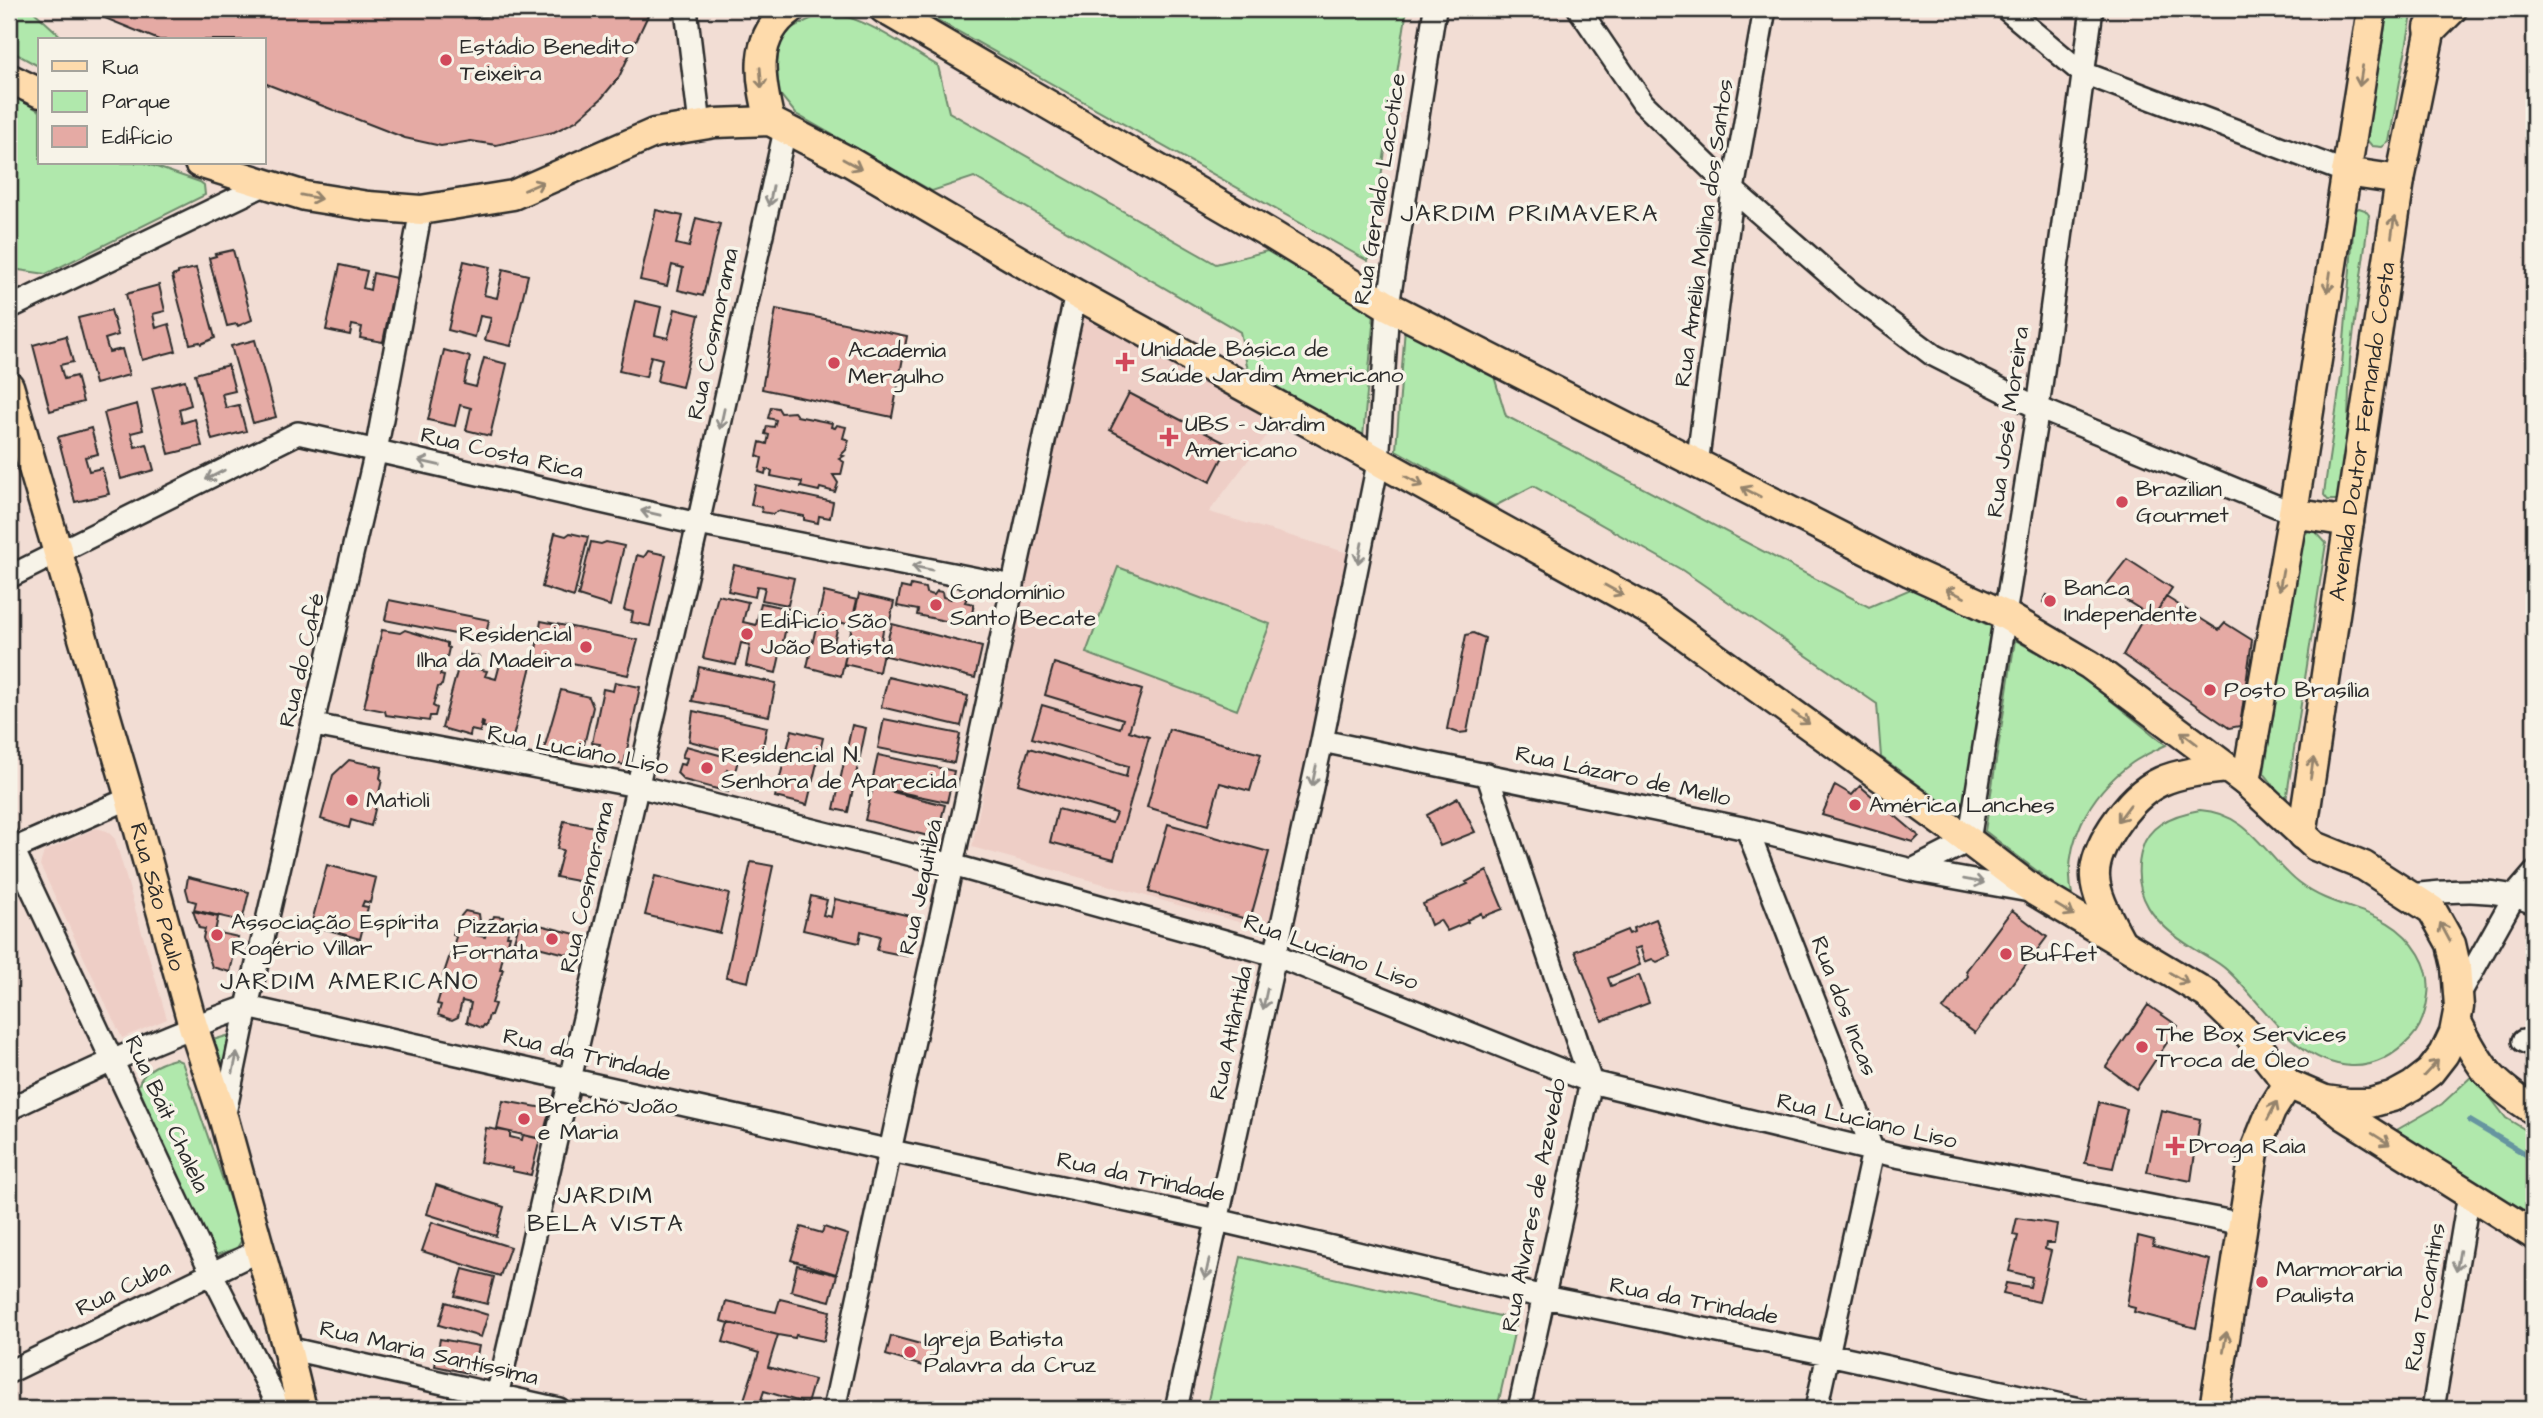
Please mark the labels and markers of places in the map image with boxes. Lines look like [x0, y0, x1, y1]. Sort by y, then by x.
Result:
place label: Estádio Benedito Teixeira [460, 31, 634, 89]
marker: Estádio Benedito Teixeira [438, 52, 454, 68]
place label: Unidade Básica de Saúde Jardim Americano [1141, 333, 1404, 391]
place label: Academia Mergulho [848, 334, 947, 393]
marker: Unidade Básica de Saúde Jardim Americano [1115, 352, 1135, 372]
marker: Academia Mergulho [826, 355, 842, 371]
place label: UBS - Jardim Americano [1185, 408, 1324, 466]
marker: UBS - Jardim Americano [1159, 427, 1179, 447]
place label: Brazilian Gourmet [2136, 473, 2230, 531]
marker: Brazilian Gourmet [2114, 494, 2130, 510]
place label: Banca Independente [2064, 572, 2197, 630]
place label: Condomínio Santo Becate [950, 576, 1096, 634]
marker: Banca Independente [2042, 593, 2058, 609]
marker: Condomínio Santo Becate [928, 597, 944, 613]
place label: Edificio São João Batista [761, 605, 894, 663]
place label: Residencial Ilha da Madeira [417, 618, 572, 676]
marker: Edificio São João Batista [739, 626, 755, 642]
marker: Residencial Ilha da Madeira [578, 639, 594, 655]
place label: Posto Brasília [2224, 674, 2369, 706]
marker: Posto Brasília [2202, 682, 2218, 698]
place label: Residencial N. Senhora de Aparecida [721, 739, 957, 797]
marker: Residencial N. Senhora de Aparecida [699, 760, 715, 776]
place label: Matioli [366, 784, 430, 816]
place label: América Lanches [1869, 789, 2055, 821]
marker: Matioli [344, 792, 360, 808]
marker: América Lanches [1847, 797, 1863, 813]
place label: Associação Espírita Rogério Villar [231, 906, 439, 965]
place label: Pizzaria Fornata [452, 910, 538, 968]
marker: Associação Espírita Rogério Villar [209, 927, 225, 943]
marker: Pizzaria Fornata [544, 931, 560, 947]
place label: Buffet [2020, 938, 2098, 970]
marker: Buffet [1998, 946, 2014, 962]
place label: The Box Services Troca de Óleo [2156, 1018, 2347, 1076]
marker: The Box Services Troca de Óleo [2134, 1039, 2150, 1055]
place label: Brechó João e Maria [538, 1090, 677, 1148]
marker: Brechó João e Maria [516, 1111, 532, 1127]
place label: Droga Raia [2189, 1130, 2306, 1163]
marker: Droga Raia [2167, 1138, 2183, 1154]
place label: Marmoraria Paulista [2276, 1253, 2403, 1311]
marker: Marmoraria Paulista [2254, 1274, 2270, 1290]
place label: Igreja Batista Palavra da Cruz [924, 1323, 1097, 1381]
marker: Igreja Batista Palavra da Cruz [902, 1344, 918, 1360]

